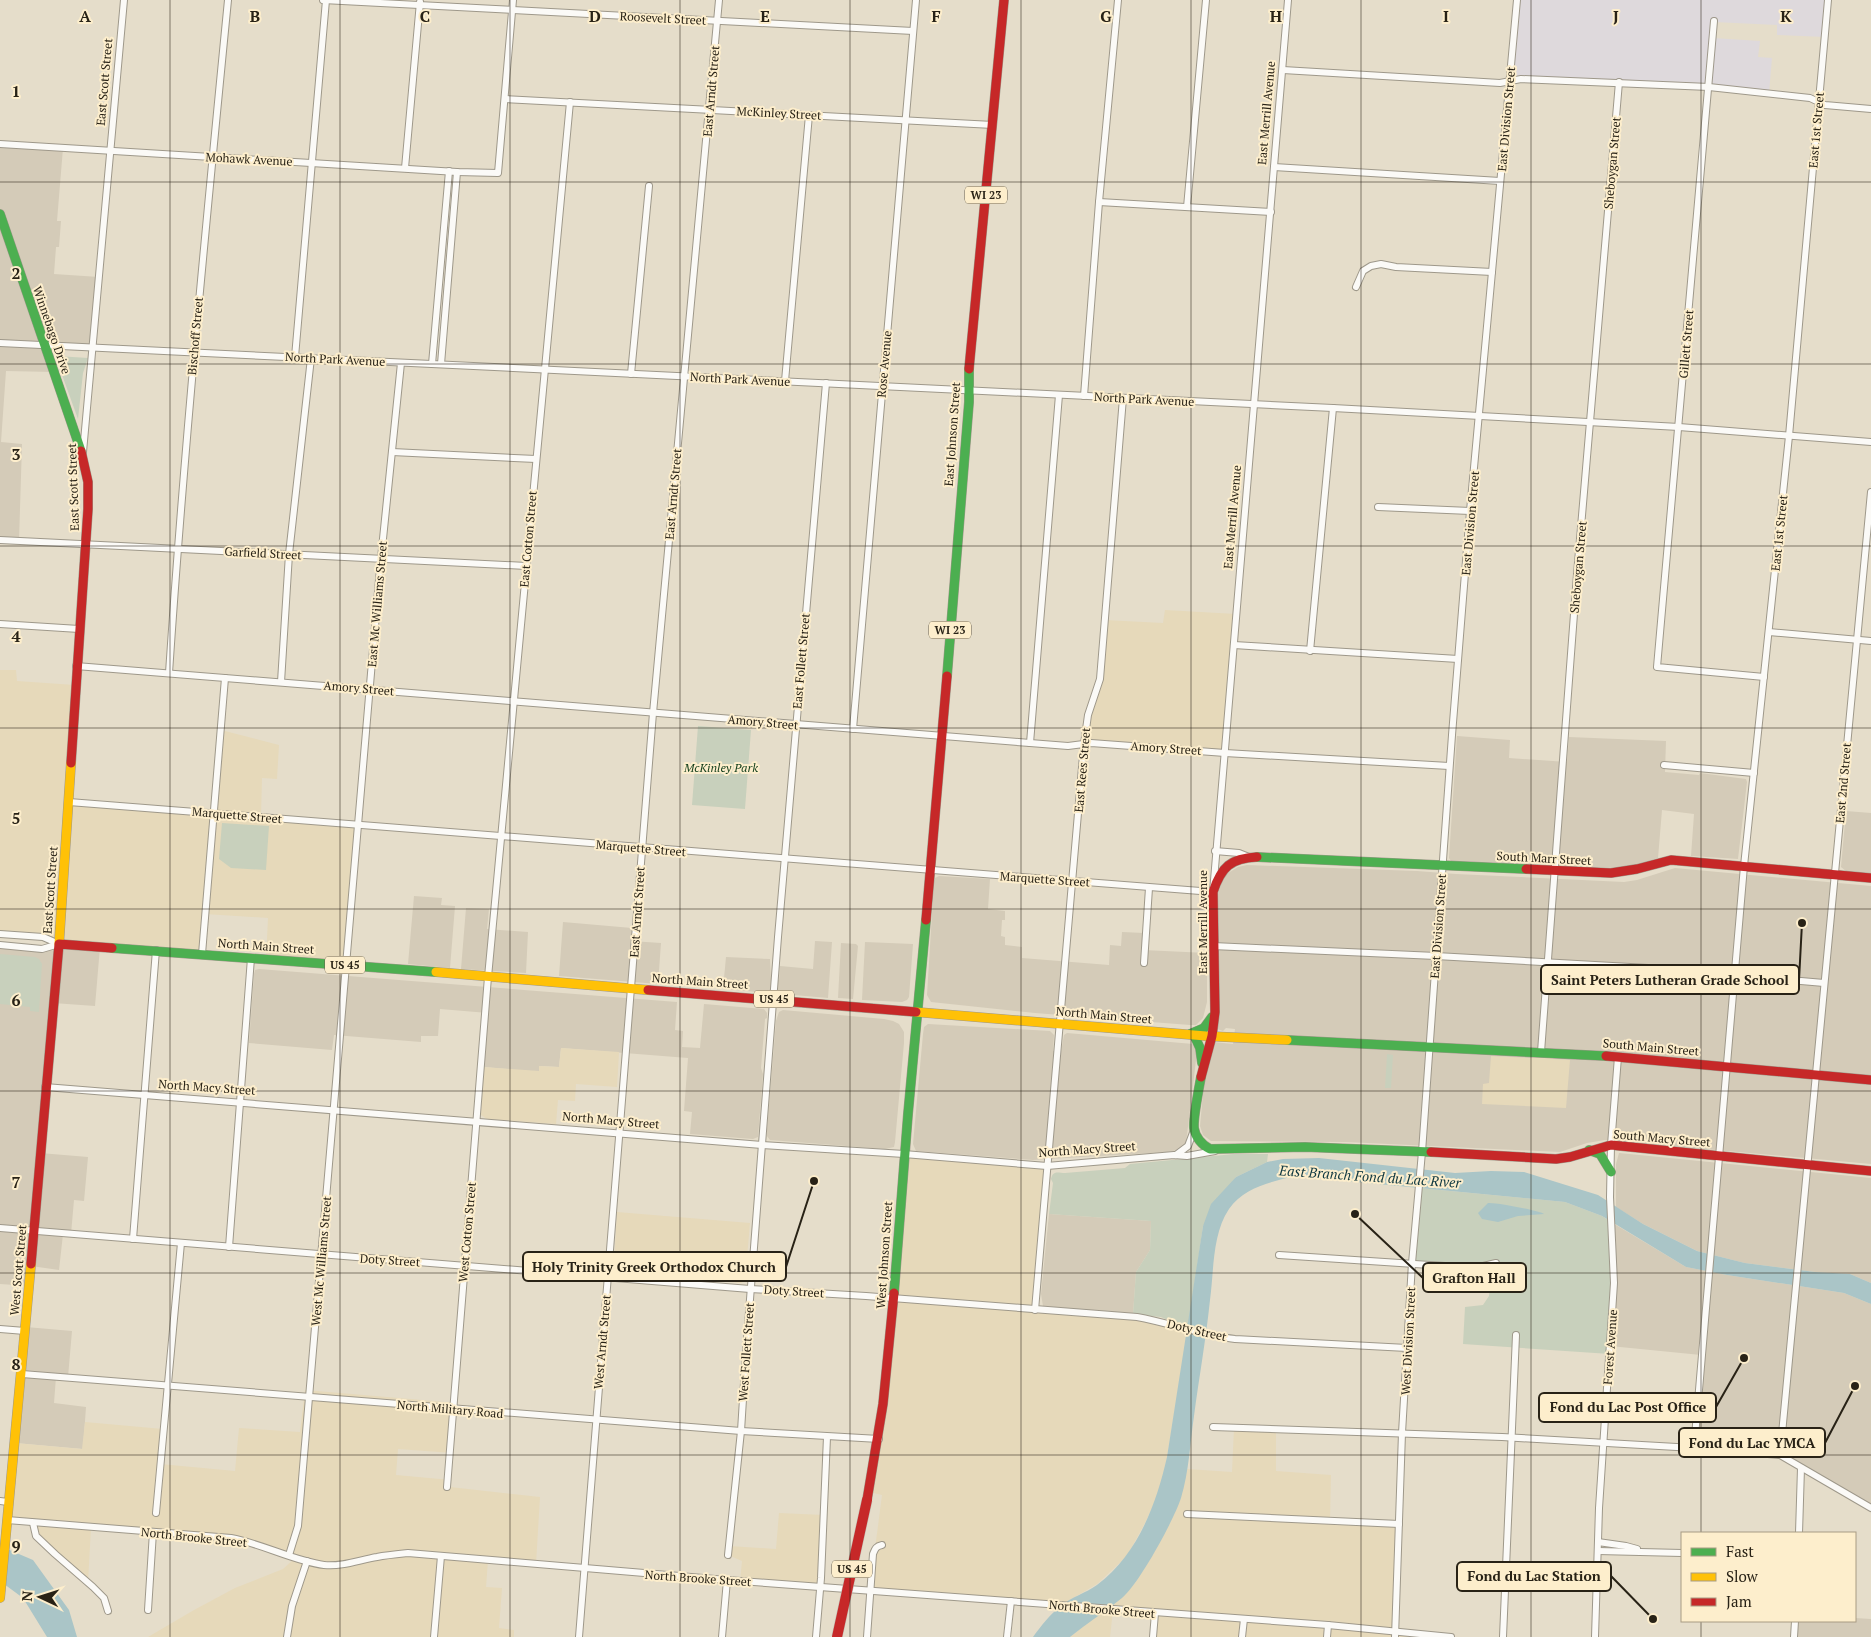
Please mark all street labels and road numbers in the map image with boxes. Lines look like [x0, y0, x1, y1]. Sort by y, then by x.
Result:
street label: Roosevelt Street [619, 8, 707, 28]
street label: East Scott Street [93, 37, 115, 126]
street label: East Arndt Street [700, 44, 723, 137]
street label: East Merrill Avenue [1254, 61, 1278, 165]
street label: East Division Street [1494, 66, 1518, 172]
street label: East 1st Street [1805, 91, 1827, 169]
street label: McKinley Street [736, 103, 822, 123]
street label: Sheboygan Street [1600, 116, 1624, 210]
street label: Mohawk Avenue [205, 149, 293, 169]
road number: WI 23 [965, 186, 1007, 204]
street label: Winnebago Drive [30, 284, 74, 376]
street label: Bischoff Street [184, 296, 206, 376]
street label: Gillett Street [1676, 308, 1697, 379]
street label: Rose Avenue [874, 330, 894, 398]
street label: North Park Avenue [284, 349, 386, 369]
street label: North Park Avenue [689, 369, 791, 389]
street label: East Johnson Street [941, 381, 963, 487]
street label: North Park Avenue [1093, 389, 1195, 409]
street label: East Scott Street [64, 442, 82, 531]
street label: East Arndt Street [662, 447, 685, 540]
street label: East Merrill Avenue [1220, 465, 1244, 569]
street label: East Division Street [1458, 470, 1482, 576]
street label: East Cotton Street [516, 489, 540, 588]
street label: East 1st Street [1768, 494, 1791, 572]
street label: Sheboygan Street [1566, 520, 1590, 614]
street label: East Mc Williams Street [364, 540, 390, 668]
street label: Garfield Street [224, 543, 303, 563]
street label: East Follett Street [789, 612, 813, 709]
road number: WI 23 [929, 622, 971, 638]
street label: Amory Street [323, 677, 396, 699]
street label: Amory Street [727, 711, 800, 733]
street label: East Rees Street [1071, 726, 1093, 813]
street label: Amory Street [1130, 738, 1202, 758]
street label: East 2nd Street [1832, 742, 1854, 824]
street label: Marquette Street [191, 804, 283, 826]
street label: Marquette Street [595, 837, 687, 859]
street label: East Scott Street [39, 845, 61, 934]
street label: South Marr Street [1496, 848, 1592, 868]
street label: East Arndt Street [626, 865, 648, 958]
street label: Marquette Street [999, 868, 1091, 890]
street label: East Merrill Avenue [1195, 870, 1210, 974]
street label: East Division Street [1427, 873, 1449, 979]
street label: North Main Street [217, 935, 315, 957]
road number: US 45 [325, 956, 365, 974]
street label: North Main Street [651, 970, 749, 992]
road number: US 45 [754, 991, 794, 1008]
street label: North Main Street [1055, 1003, 1153, 1027]
street label: South Main Street [1602, 1035, 1700, 1059]
street label: North Macy Street [158, 1076, 257, 1098]
street label: North Macy Street [562, 1108, 661, 1132]
street label: South Macy Street [1613, 1126, 1712, 1150]
street label: North Macy Street [1038, 1138, 1137, 1160]
street label: West Cotton Street [455, 1181, 479, 1283]
street label: West Mc Williams Street [308, 1195, 334, 1326]
street label: West Johnson Street [873, 1200, 895, 1309]
street label: West Scott Street [7, 1223, 29, 1316]
street label: Doty Street [359, 1250, 421, 1270]
street label: Doty Street [763, 1281, 825, 1301]
street label: West Division Street [1398, 1286, 1418, 1395]
street label: West Arndt Street [590, 1294, 614, 1390]
street label: West Follett Street [735, 1301, 757, 1402]
street label: Forest Avenue [1600, 1309, 1620, 1385]
street label: Doty Street [1166, 1316, 1229, 1344]
street label: North Military Road [396, 1397, 504, 1421]
street label: North Brooke Street [140, 1524, 248, 1550]
road number: US 45 [832, 1560, 872, 1578]
street label: North Brooke Street [644, 1567, 752, 1589]
street label: North Brooke Street [1048, 1597, 1156, 1621]

